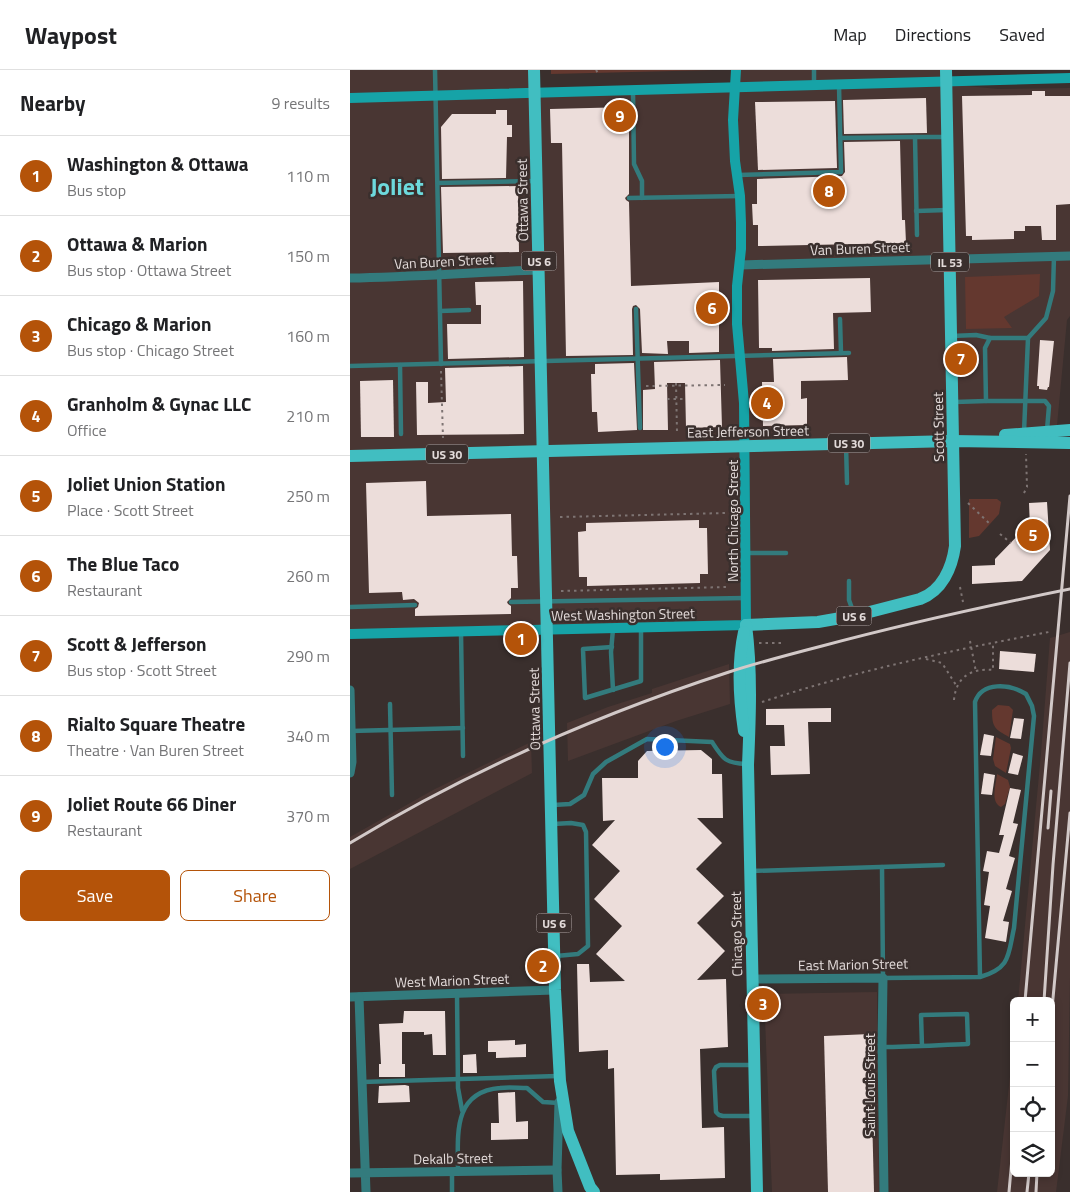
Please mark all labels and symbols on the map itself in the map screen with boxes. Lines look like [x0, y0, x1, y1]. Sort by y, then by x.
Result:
pin: 9 [604, 97, 636, 135]
street label: Ottawa Street [511, 158, 533, 242]
district label: Joliet [370, 168, 424, 204]
pin: 8 [813, 172, 845, 210]
street label: Van Buren Street [810, 236, 910, 260]
street label: Van Buren Street [394, 248, 495, 274]
road number: US 6 [522, 252, 556, 270]
road number: IL 53 [931, 252, 969, 272]
pin: 6 [696, 289, 728, 327]
pin: 7 [945, 340, 977, 378]
pin: 4 [751, 384, 783, 422]
street label: Scott Street [927, 392, 949, 462]
street label: East Jefferson Street [687, 419, 809, 443]
road number: US 30 [828, 433, 870, 452]
road number: US 30 [426, 444, 468, 464]
street label: North Chicago Street [722, 460, 743, 582]
pin: 5 [1017, 516, 1049, 554]
street label: West Washington Street [551, 602, 695, 626]
road number: US 6 [836, 606, 872, 626]
pin: 1 [505, 620, 537, 658]
street label: Ottawa Street [523, 667, 545, 751]
your location [652, 734, 678, 760]
street label: Chicago Street [725, 891, 747, 977]
road number: US 6 [536, 914, 572, 932]
pin: 2 [527, 947, 559, 985]
street label: East Marion Street [798, 953, 908, 975]
street label: West Marion Street [394, 968, 510, 992]
pin: 3 [747, 985, 779, 1023]
street label: Saint Louis Street [859, 1033, 880, 1137]
street label: Dekalb Street [413, 1147, 493, 1169]

